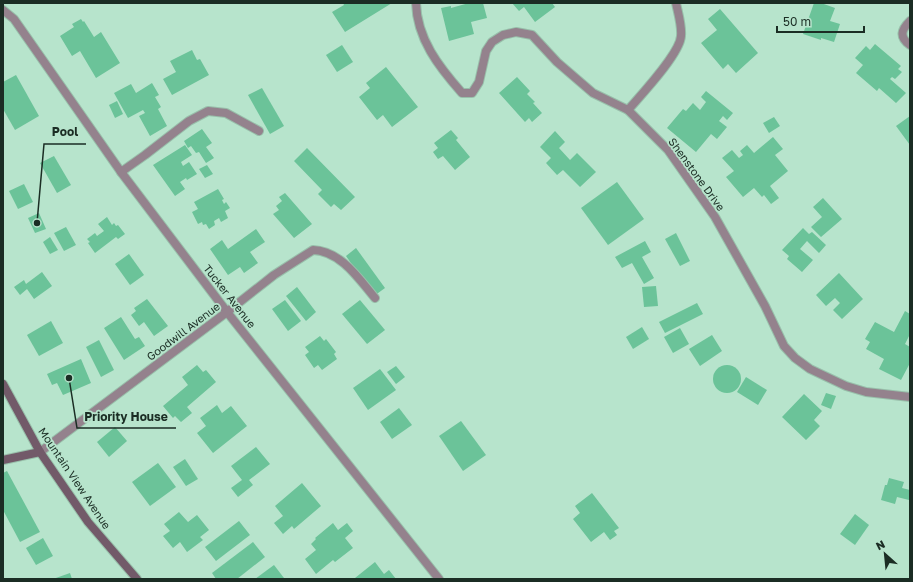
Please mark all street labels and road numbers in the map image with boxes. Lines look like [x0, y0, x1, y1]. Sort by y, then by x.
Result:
street label: Shenstone Drive [666, 135, 728, 213]
street label: Tucker Avenue [201, 262, 259, 330]
street label: Goodwill Avenue [144, 299, 222, 363]
street label: Mountain View Avenue [36, 425, 114, 531]

